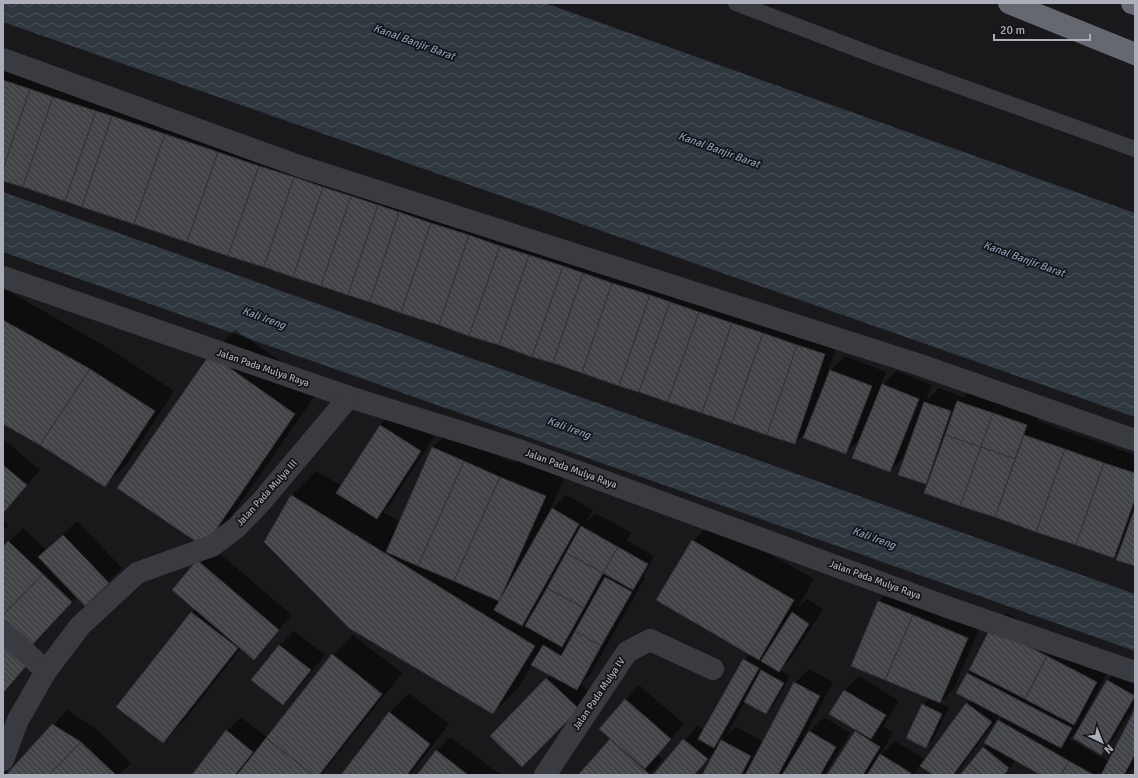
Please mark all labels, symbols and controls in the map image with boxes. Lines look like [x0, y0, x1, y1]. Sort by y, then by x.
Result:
scale bar [994, 16, 1090, 42]
water label: Kanal Banjir Barat [372, 21, 458, 63]
text: 20 m [1000, 23, 1025, 38]
water label: Kanal Banjir Barat [677, 129, 763, 171]
water label: Kanal Banjir Barat [982, 238, 1068, 280]
water label: Kali Ireng [241, 304, 289, 332]
street label: Jalan Pada Mulya Raya [215, 347, 311, 389]
water label: Kali Ireng [546, 414, 594, 442]
street label: Jalan Pada Mulya Raya [524, 447, 618, 491]
street label: Jalan Pada Mulya III [234, 457, 300, 529]
water label: Kali Ireng [851, 524, 899, 552]
street label: Jalan Pada Mulya Raya [828, 558, 922, 602]
street label: Jalan Pada Mulya IV [570, 655, 628, 733]
north arrow [1082, 722, 1122, 762]
text: N [1101, 742, 1116, 756]

